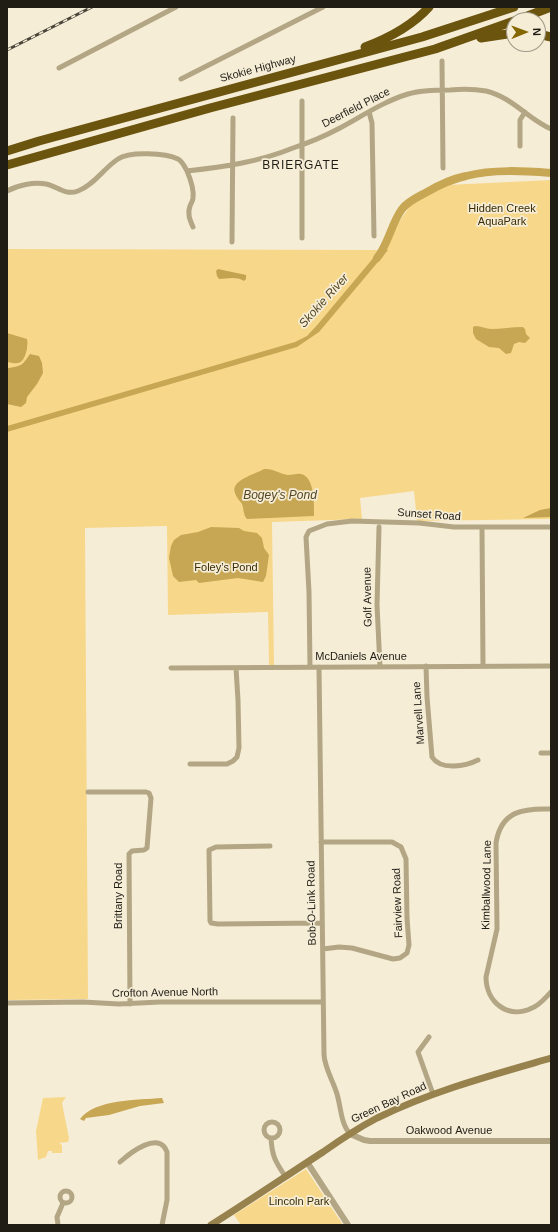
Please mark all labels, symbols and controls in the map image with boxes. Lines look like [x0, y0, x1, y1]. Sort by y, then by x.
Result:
north arrow [506, 12, 546, 52]
text: N [531, 28, 543, 36]
street label: Skokie Highway [218, 52, 298, 86]
street label: Deerfield Place [320, 85, 392, 131]
district label: BRIERGATE [262, 159, 340, 173]
park label: Hidden Creek AquaPark [468, 202, 536, 228]
water label: Skokie River [296, 271, 352, 331]
water label: Bogey's Pond [243, 489, 317, 503]
street label: Sunset Road [397, 506, 461, 524]
park label: Foley’s Pond [194, 561, 258, 575]
street label: Golf Avenue [361, 567, 375, 627]
street label: McDaniels Avenue [315, 650, 407, 664]
street label: Marvell Lane [410, 681, 428, 745]
street label: Kimballwood Lane [480, 840, 494, 930]
street label: Bob-O-Link Road [305, 860, 319, 946]
street label: Brittany Road [112, 863, 126, 929]
street label: Fairview Road [390, 868, 406, 938]
street label: Crofton Avenue North [112, 985, 218, 1001]
street label: Green Bay Road [349, 1080, 429, 1126]
street label: Oakwood Avenue [406, 1124, 492, 1138]
park label: Lincoln Park [269, 1195, 329, 1209]

